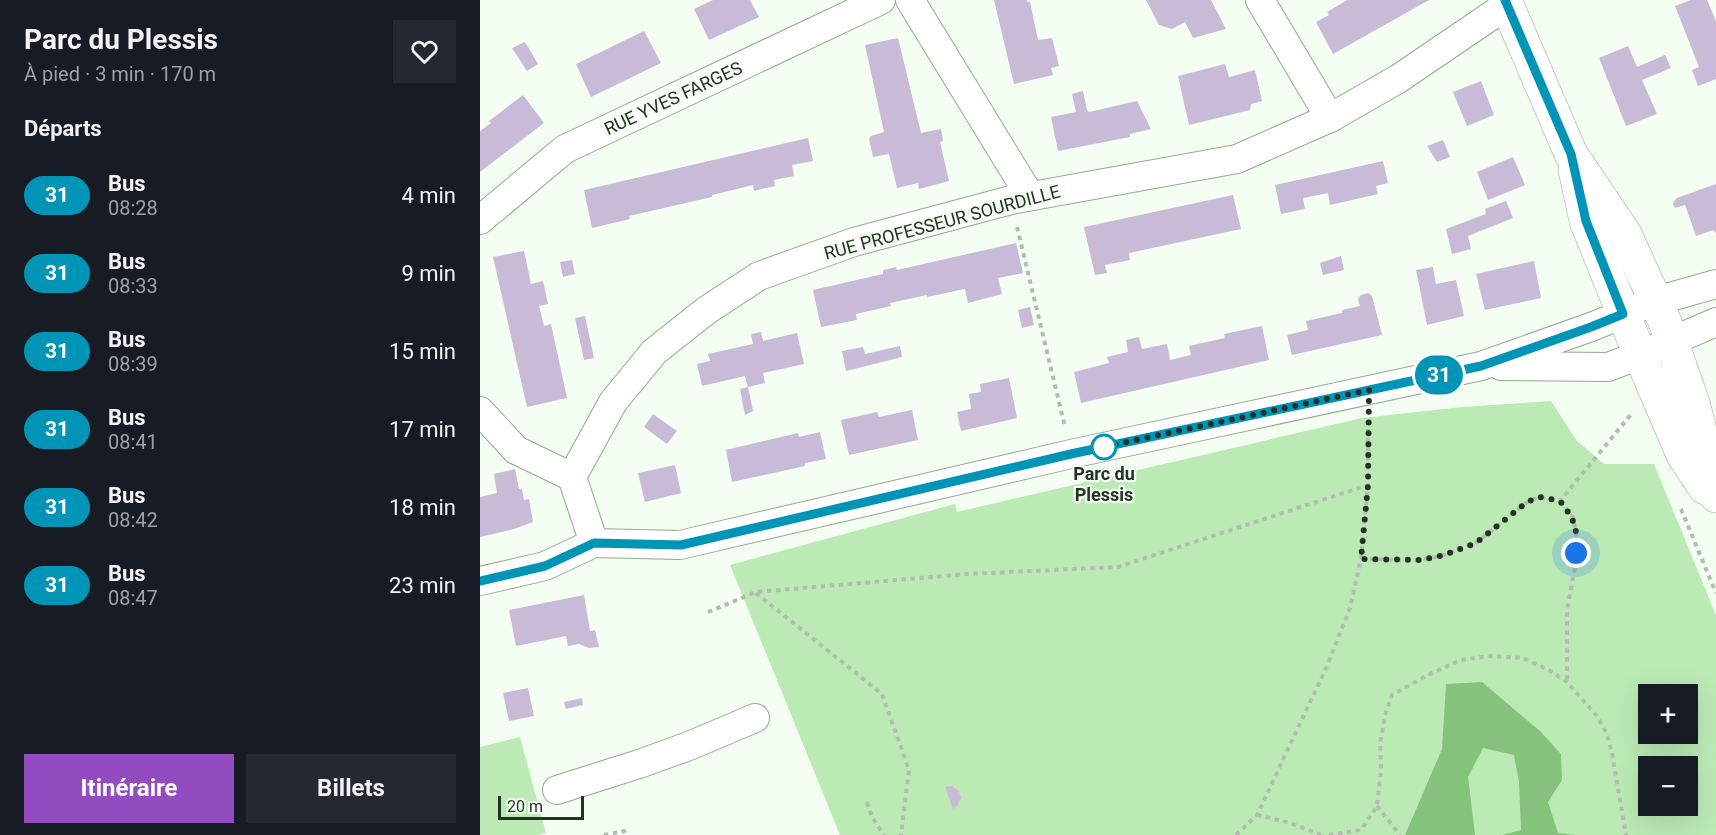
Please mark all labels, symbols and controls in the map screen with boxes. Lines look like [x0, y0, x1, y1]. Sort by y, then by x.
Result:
button: heart [393, 20, 456, 83]
text: Parc du Plessis [24, 23, 218, 56]
street label: RUE YVES FARGES [601, 57, 746, 139]
text: À pied · 3 min · 170 m [24, 62, 216, 86]
text: Départs [24, 116, 102, 141]
text: Bus [108, 171, 146, 196]
street label: RUE PROFESSEUR SOURDILLE [822, 180, 1062, 264]
text: 31 [45, 183, 69, 207]
text: 4 min [401, 183, 456, 208]
text: 08:28 [108, 196, 158, 220]
text: Bus [108, 249, 146, 274]
text: 31 [45, 261, 69, 285]
text: 9 min [401, 261, 456, 286]
text: 08:33 [108, 274, 158, 298]
text: Bus [108, 327, 146, 352]
text: 31 [45, 339, 69, 363]
text: 15 min [389, 339, 456, 364]
text: 08:39 [108, 352, 158, 376]
line badge: 31 [1412, 356, 1466, 394]
text: 31 [1427, 363, 1451, 387]
text: Bus [108, 405, 146, 430]
text: 31 [45, 417, 69, 441]
text: 17 min [389, 417, 456, 442]
text: 08:41 [108, 430, 158, 454]
marker: Parc du Plessis [1091, 434, 1117, 460]
place label: Parc du Plessis [1073, 463, 1135, 505]
text: Bus [108, 483, 146, 508]
text: 31 [45, 495, 69, 519]
text: 18 min [389, 495, 456, 520]
text: 08:42 [108, 508, 158, 532]
your location [1561, 538, 1591, 568]
text: Bus [108, 561, 146, 586]
text: 31 [45, 573, 69, 597]
text: 23 min [389, 573, 456, 598]
text: 08:47 [108, 586, 158, 610]
map controls [1638, 684, 1698, 816]
button: + [1638, 684, 1698, 744]
button: Itinéraire [24, 754, 234, 823]
button: Billets [246, 754, 456, 823]
button: − [1638, 756, 1698, 816]
scale bar [498, 793, 584, 820]
text: 20 m [507, 797, 543, 816]

